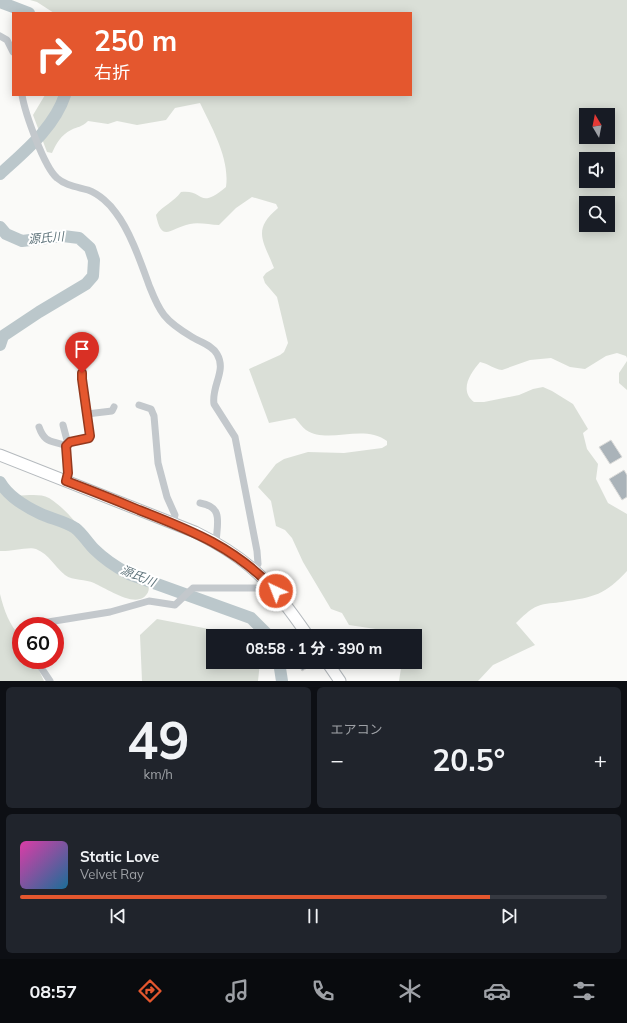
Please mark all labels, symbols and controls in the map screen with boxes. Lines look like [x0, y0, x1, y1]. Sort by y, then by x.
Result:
text: 250 m [94, 23, 177, 58]
icon: right [28, 28, 80, 80]
text: 右折 [94, 61, 130, 84]
north arrow [579, 108, 615, 144]
map controls [579, 108, 615, 232]
button: sound [579, 152, 615, 188]
button: search [579, 196, 615, 232]
water label: 源氏川 [27, 228, 67, 247]
pin [65, 332, 99, 373]
icon: arrive [71, 338, 93, 360]
water label: 源氏川 [119, 562, 160, 590]
position arrow [255, 570, 297, 612]
speed limit sign: 60 [12, 617, 64, 669]
text: 08:58 · 1 分 · 390 m [246, 639, 382, 658]
text: 49 [127, 707, 189, 772]
text: エアコン [331, 721, 383, 737]
text: 20.5° [432, 741, 505, 779]
text: − [331, 746, 344, 774]
text: + [594, 746, 607, 774]
text: km/h [144, 766, 173, 782]
text: Static Love [80, 847, 159, 866]
text: Velvet Ray [80, 866, 144, 882]
icon: previous [107, 905, 129, 927]
icon: pause [302, 905, 324, 927]
icon: next [498, 905, 520, 927]
icon: directions [136, 977, 164, 1005]
icon: music [223, 977, 251, 1005]
icon: phone [309, 977, 337, 1005]
icon: climate [396, 977, 424, 1005]
icon: car [483, 977, 511, 1005]
icon: filters [570, 977, 598, 1005]
text: 08:57 [29, 980, 77, 1003]

